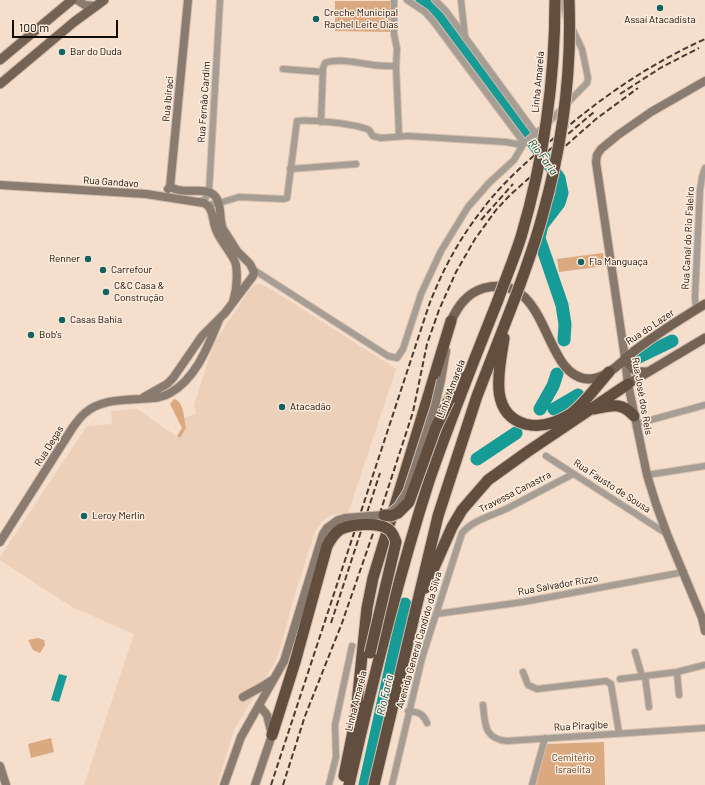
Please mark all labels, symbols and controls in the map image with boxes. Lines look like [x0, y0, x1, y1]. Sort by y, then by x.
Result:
marker: Assaí Atacadista [655, 3, 665, 13]
place label: Creche Municipal Rachel Leite Dias [324, 7, 398, 30]
scale bar [14, 12, 120, 38]
marker: Creche Municipal Rachel Leite Dias [311, 14, 321, 24]
place label: Assaí Atacadista [624, 14, 696, 26]
text: 100 m [19, 20, 49, 34]
place label: Bar do Duda [70, 46, 122, 58]
marker: Bar do Duda [57, 47, 67, 57]
street label: Linha Amarela [529, 51, 547, 113]
street label: Rua Fernão Cardim [195, 61, 213, 143]
street label: Rua Ibiraci [160, 76, 176, 122]
water label: Rio Faria [526, 136, 560, 178]
street label: Rua Gandavo [83, 174, 139, 190]
street label: Rua Canal do Rio Faleiro [679, 186, 697, 290]
place label: Renner [49, 253, 80, 265]
marker: Renner [83, 254, 93, 264]
place label: Fla Manguaça [589, 256, 648, 268]
marker: Fla Manguaça [576, 257, 586, 267]
place label: Carrefour [111, 264, 152, 276]
marker: Carrefour [98, 265, 108, 275]
place label: C&C Casa & Construção [114, 280, 164, 304]
marker: C&C Casa & Construção [101, 287, 111, 297]
street label: Rua do Lazer [624, 306, 676, 348]
place label: Casas Bahia [70, 314, 122, 326]
marker: Casas Bahia [57, 315, 67, 325]
place label: Bob's [39, 329, 62, 341]
marker: Bob's [26, 330, 36, 340]
street label: Rua José dos Reis [629, 356, 655, 436]
street label: Linha Amarela [434, 358, 468, 420]
place label: Atacadão [290, 401, 331, 413]
marker: Atacadão [277, 402, 287, 412]
street label: Rua Degas [32, 424, 66, 468]
street label: Rua Fausto de Sousa [571, 457, 653, 515]
street label: Travessa Canastra [477, 469, 553, 515]
place label: Leroy Merlin [92, 510, 145, 522]
marker: Leroy Merlin [79, 511, 89, 521]
street label: Avenida General Candido da Silva [394, 570, 444, 710]
street label: Rua Salvador Rizzo [517, 572, 599, 598]
street label: Linha Amarela [343, 670, 369, 732]
water label: Rio Faria [374, 673, 396, 717]
street label: Rua Piragibe [554, 719, 608, 733]
park label: Cemitério Israelita [552, 752, 594, 776]

